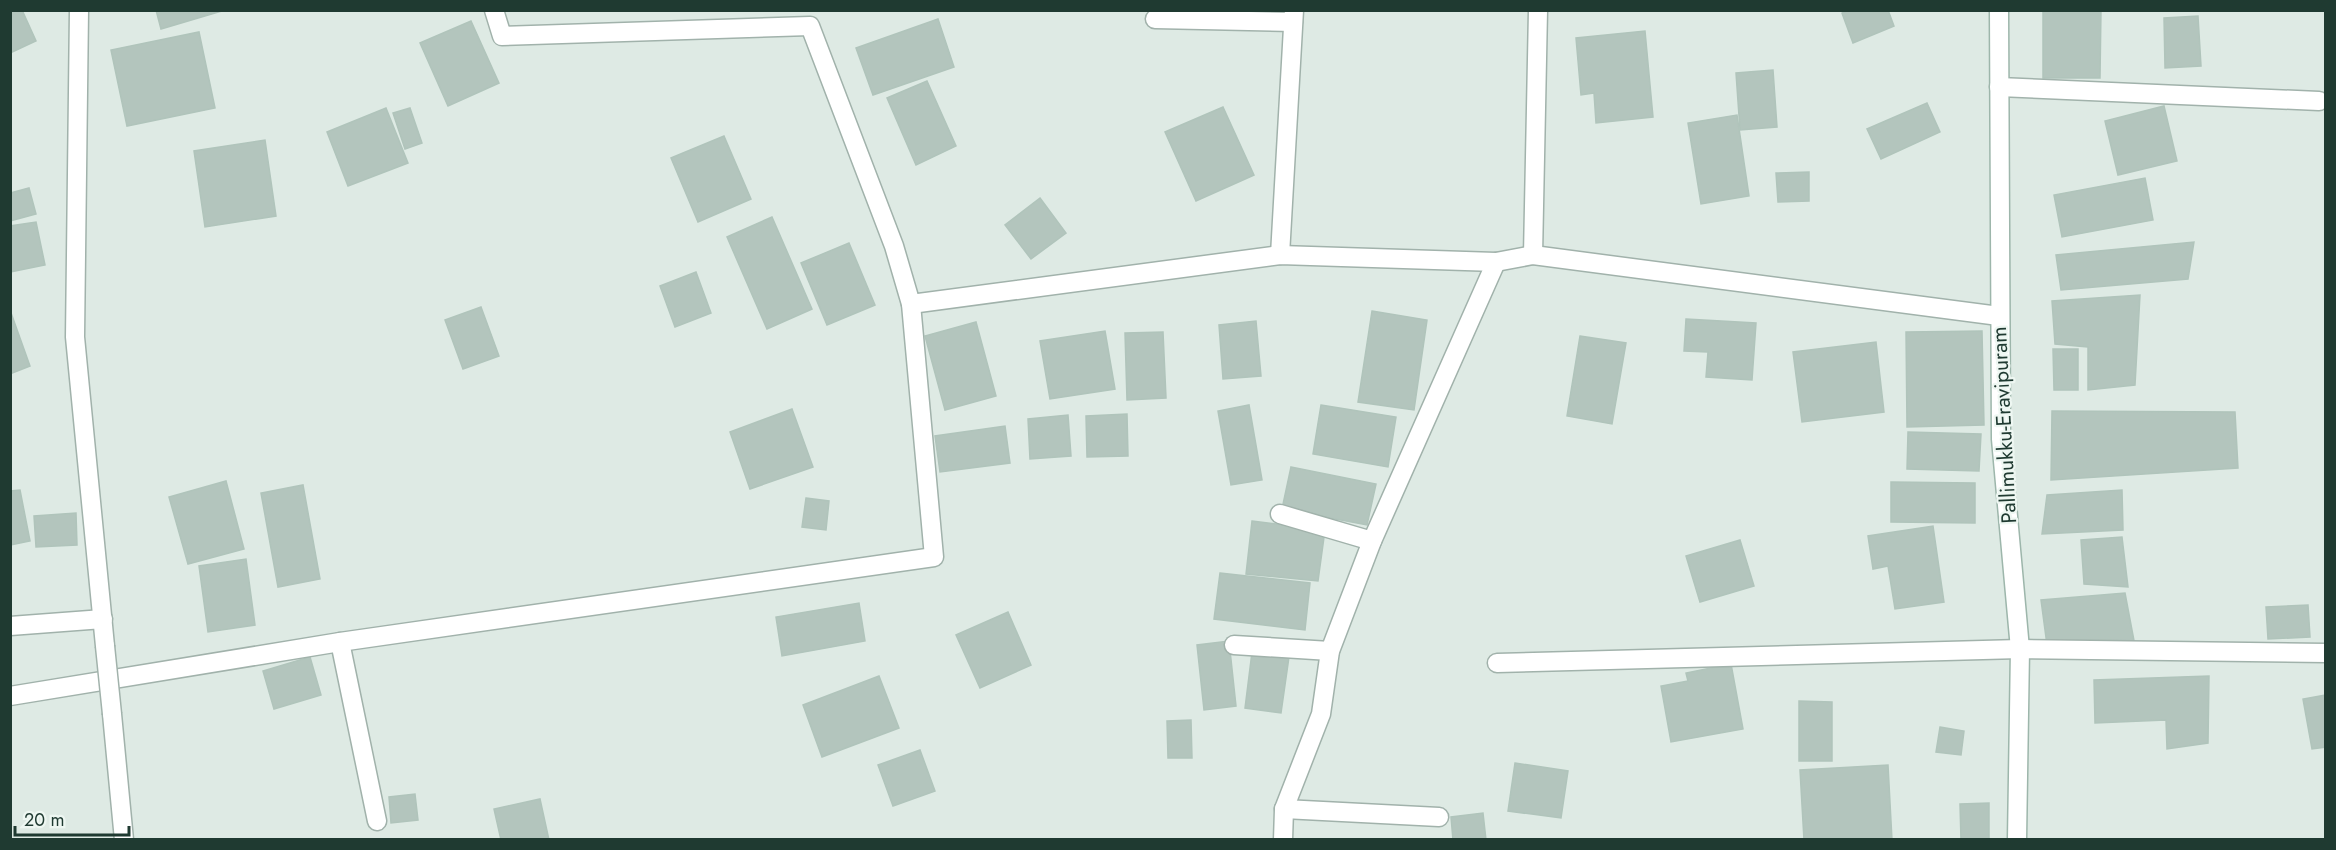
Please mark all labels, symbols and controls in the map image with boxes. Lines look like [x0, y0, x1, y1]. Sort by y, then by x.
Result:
street label: Pallimukku-Eravipuram [1984, 326, 2024, 524]
scale bar [15, 799, 129, 837]
text: 20 m [24, 807, 64, 833]

